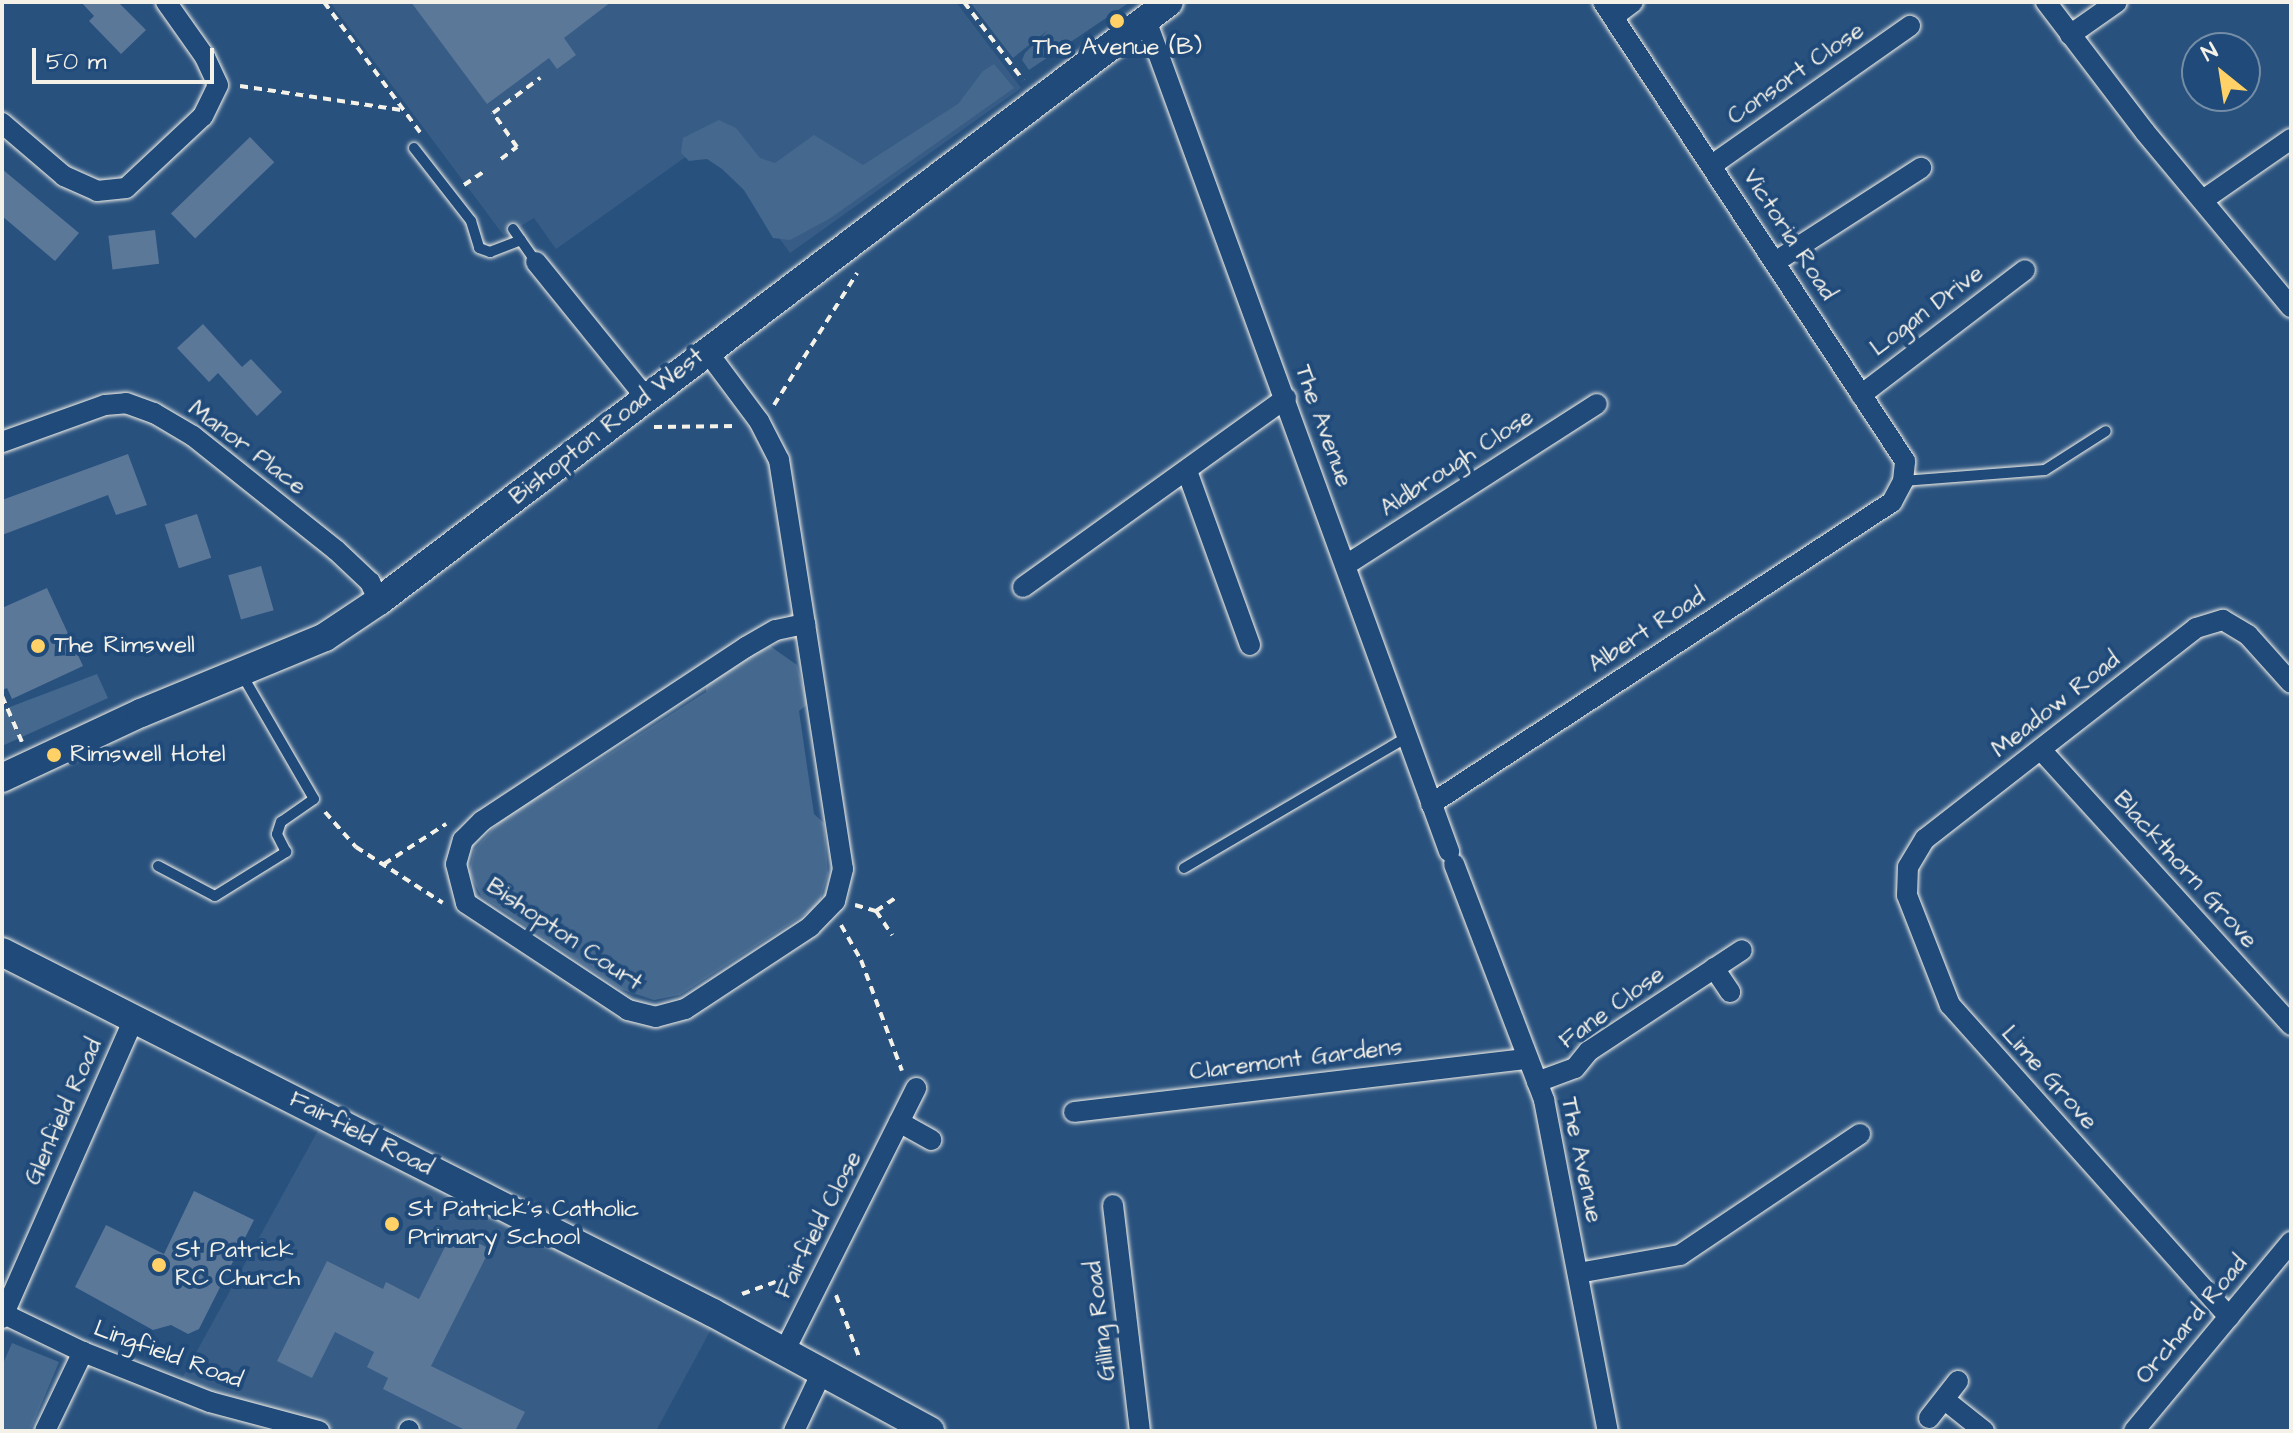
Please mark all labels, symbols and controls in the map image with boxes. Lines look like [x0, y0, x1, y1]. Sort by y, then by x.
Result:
marker: The Avenue (B) [1108, 12, 1126, 30]
street label: Consort Close [1722, 16, 1870, 132]
scale bar [36, 32, 218, 82]
north arrow [2181, 32, 2261, 112]
place label: The Avenue (B) [1032, 34, 1202, 62]
text: N [2196, 36, 2223, 69]
text: 50 m [46, 45, 106, 79]
street label: Victoria Road [1736, 164, 1842, 306]
street label: Logan Drive [1865, 259, 1989, 363]
street label: Bishopton Road West [504, 342, 710, 512]
street label: The Avenue [1288, 361, 1358, 491]
street label: Manor Place [182, 394, 312, 502]
street label: Aldbrough Close [1375, 403, 1539, 523]
street label: Albert Road [1583, 583, 1711, 679]
place label: The Rimswell [54, 632, 195, 660]
marker: The Rimswell [29, 637, 47, 655]
street label: Meadow Road [1986, 646, 2126, 764]
place label: Rimswell Hotel [70, 741, 226, 769]
marker: Rimswell Hotel [45, 746, 63, 764]
street label: Blackthorn Grove [2107, 785, 2263, 955]
street label: Bishopton Court [481, 872, 647, 998]
street label: Fane Close [1554, 960, 1670, 1056]
street label: Lime Grove [1995, 1020, 2103, 1136]
street label: Claremont Gardens [1188, 1033, 1404, 1087]
street label: Glenfield Road [19, 1034, 109, 1190]
street label: Fairfield Road [284, 1085, 438, 1183]
street label: The Avenue [1554, 1095, 1608, 1225]
street label: Fairfield Close [769, 1146, 869, 1304]
place label: St Patrick's Catholic Primary School [408, 1196, 639, 1252]
marker: St Patrick's Catholic Primary School [383, 1215, 401, 1233]
place label: St Patrick RC Church [175, 1237, 300, 1293]
street label: Orchard Road [2130, 1250, 2254, 1390]
marker: St Patrick RC Church [150, 1256, 168, 1274]
street label: Gilling Road [1079, 1259, 1123, 1383]
street label: Lingfield Road [90, 1315, 246, 1395]

